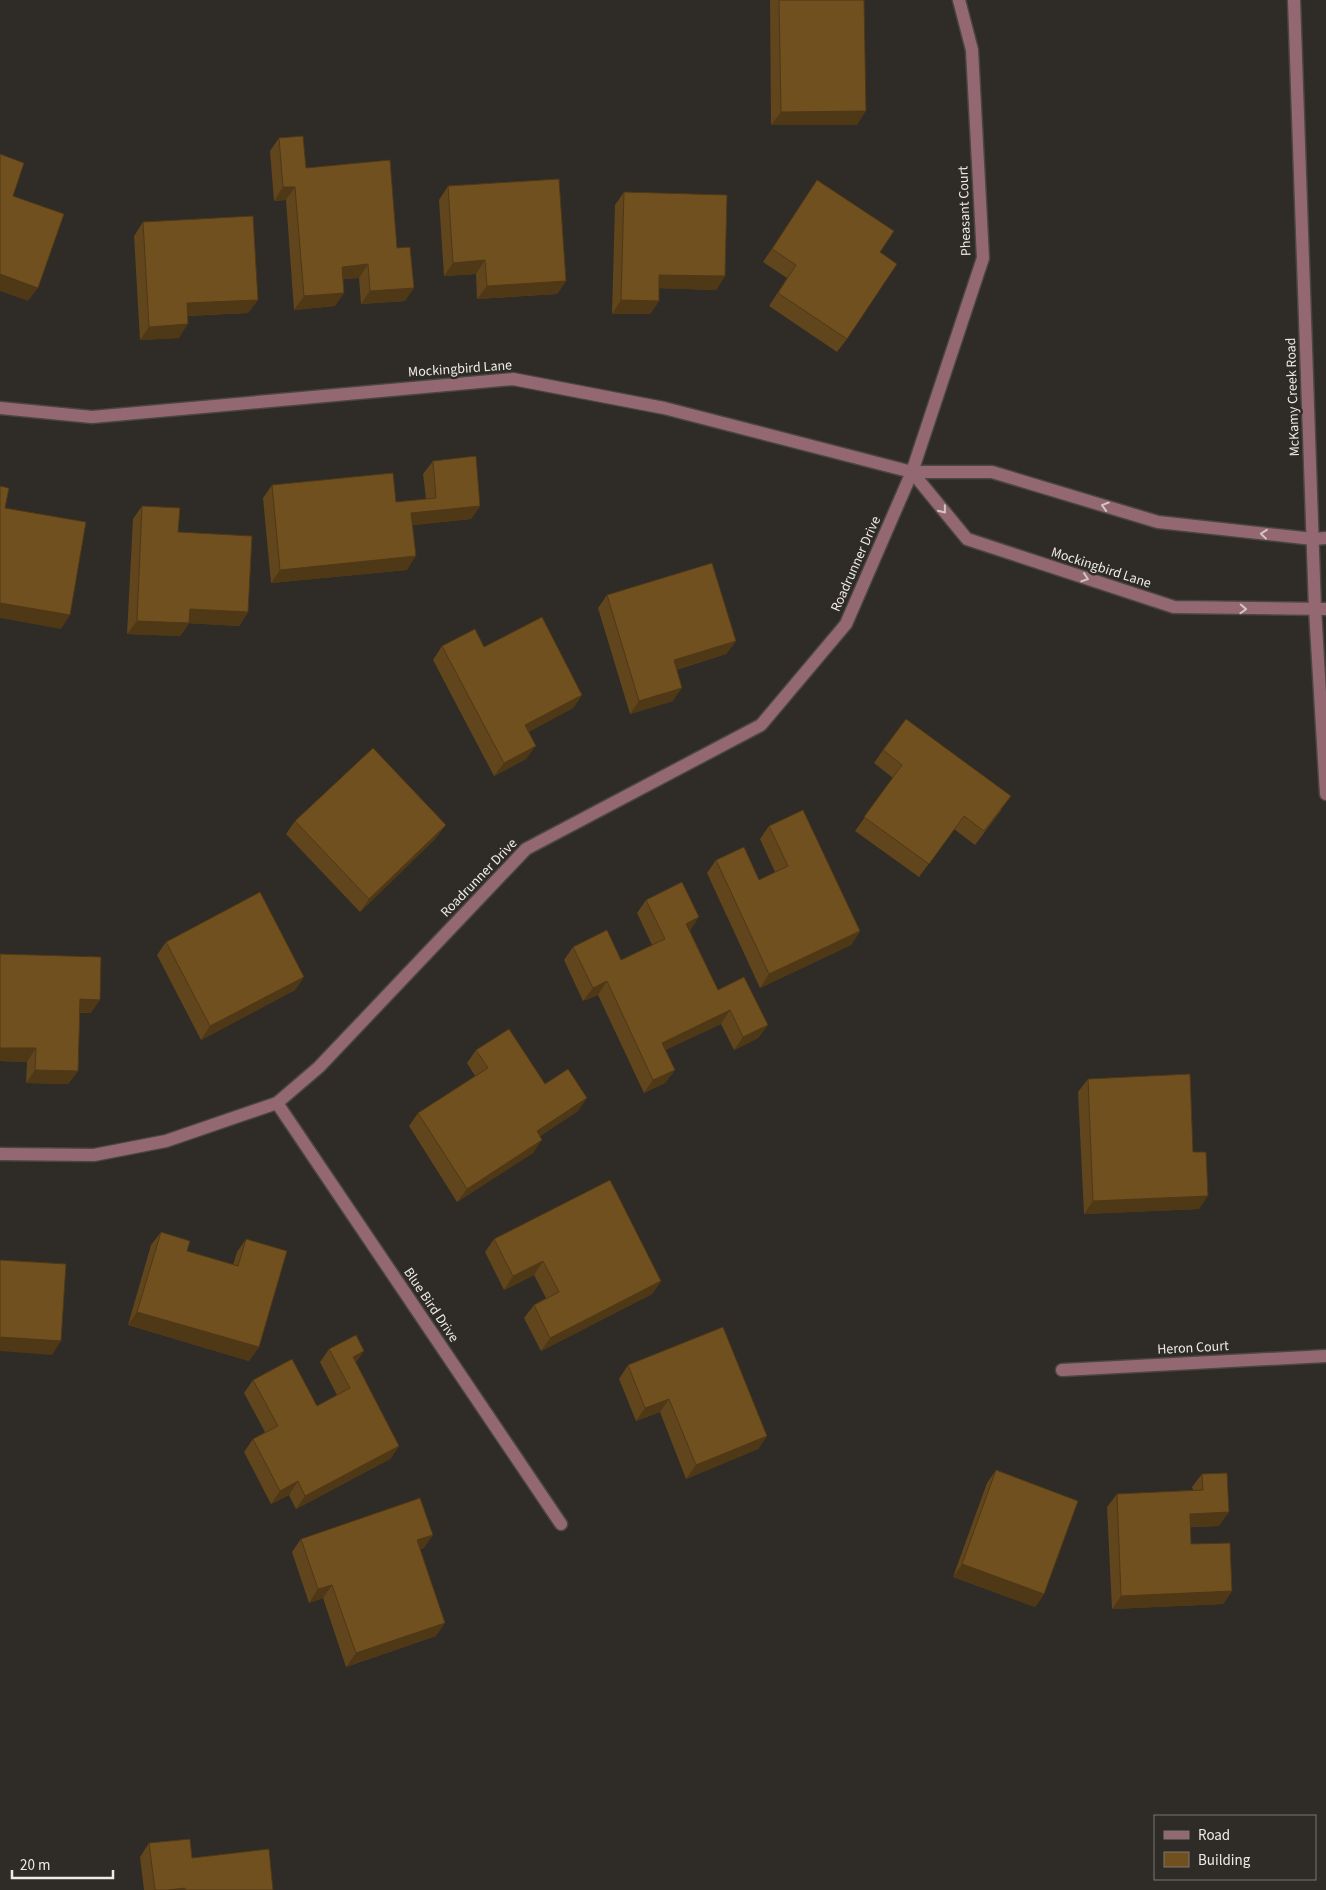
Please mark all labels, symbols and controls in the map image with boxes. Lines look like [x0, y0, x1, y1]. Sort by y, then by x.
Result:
street label: Pheasant Court [953, 165, 977, 256]
street label: McKamy Creek Road [1281, 337, 1305, 457]
street label: Mockingbird Lane [407, 355, 513, 383]
one-way arrow [1101, 502, 1109, 512]
one-way arrow [938, 504, 946, 513]
street label: Roadrunner Drive [826, 513, 886, 615]
one-way arrow [1260, 529, 1268, 540]
street label: Mockingbird Lane [1048, 542, 1154, 594]
one-way arrow [1081, 572, 1089, 582]
one-way arrow [1239, 604, 1247, 615]
street label: Roadrunner Drive [436, 834, 522, 922]
street label: Blue Bird Drive [399, 1264, 463, 1346]
street label: Heron Court [1157, 1336, 1230, 1360]
legend [1154, 1815, 1316, 1880]
text: Road [1198, 1825, 1230, 1846]
scale bar [12, 1848, 114, 1880]
text: Building [1198, 1850, 1251, 1871]
text: 20 m [20, 1855, 50, 1876]

